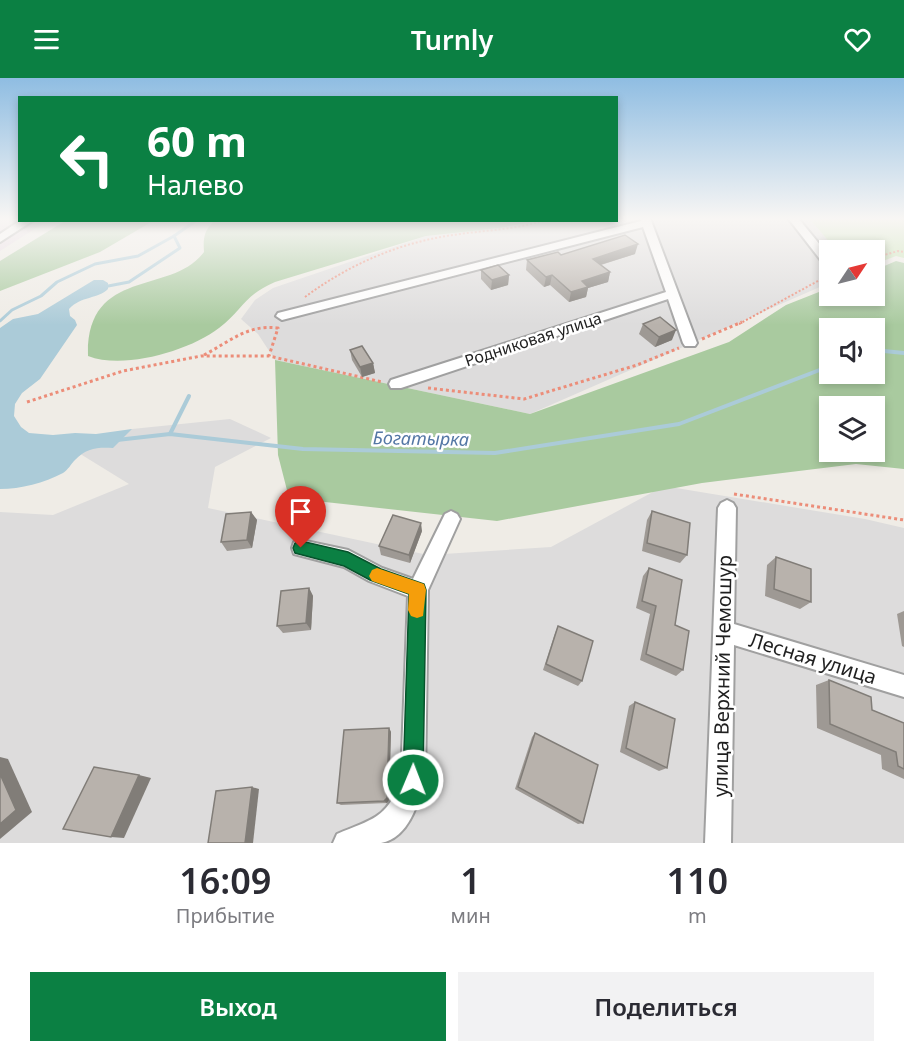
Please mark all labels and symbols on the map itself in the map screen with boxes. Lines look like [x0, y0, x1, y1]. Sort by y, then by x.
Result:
north arrow [819, 240, 885, 306]
street label: Родниковая улица [462, 306, 604, 372]
water label: Богатырка [373, 425, 469, 451]
pin [275, 486, 326, 548]
street label: улица Верхний Чемошур [706, 555, 738, 797]
street label: Лесная улица [746, 626, 880, 690]
position arrow [381, 748, 445, 812]

